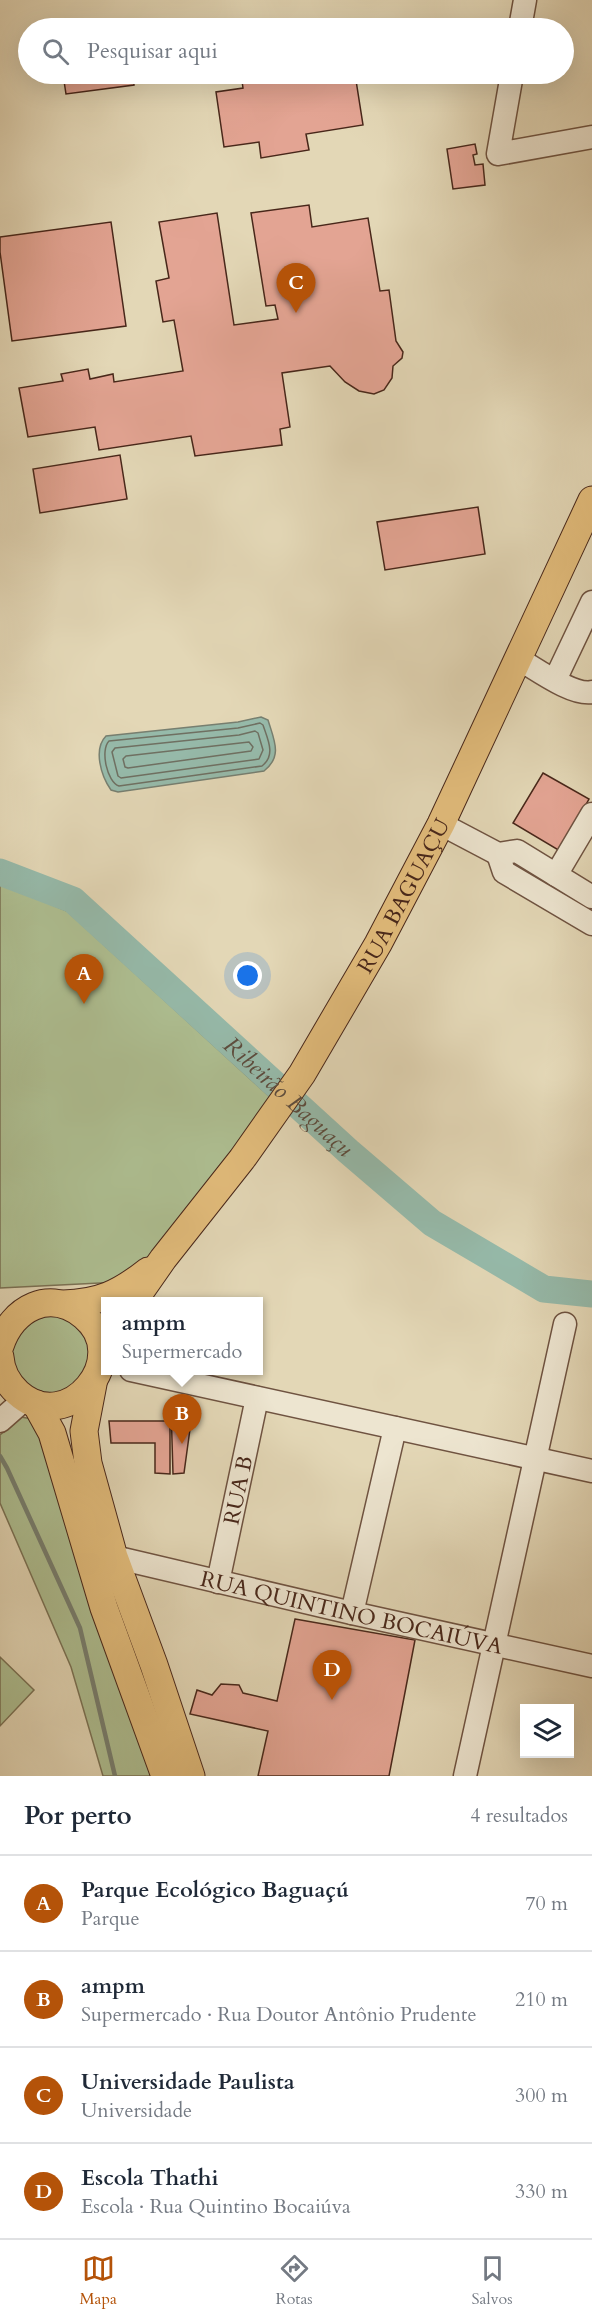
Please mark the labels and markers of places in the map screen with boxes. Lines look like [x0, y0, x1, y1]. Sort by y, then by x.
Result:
pin: C [276, 264, 316, 313]
pin: A [64, 954, 104, 1004]
pin: B [162, 1394, 201, 1444]
pin: D [312, 1650, 352, 1700]

